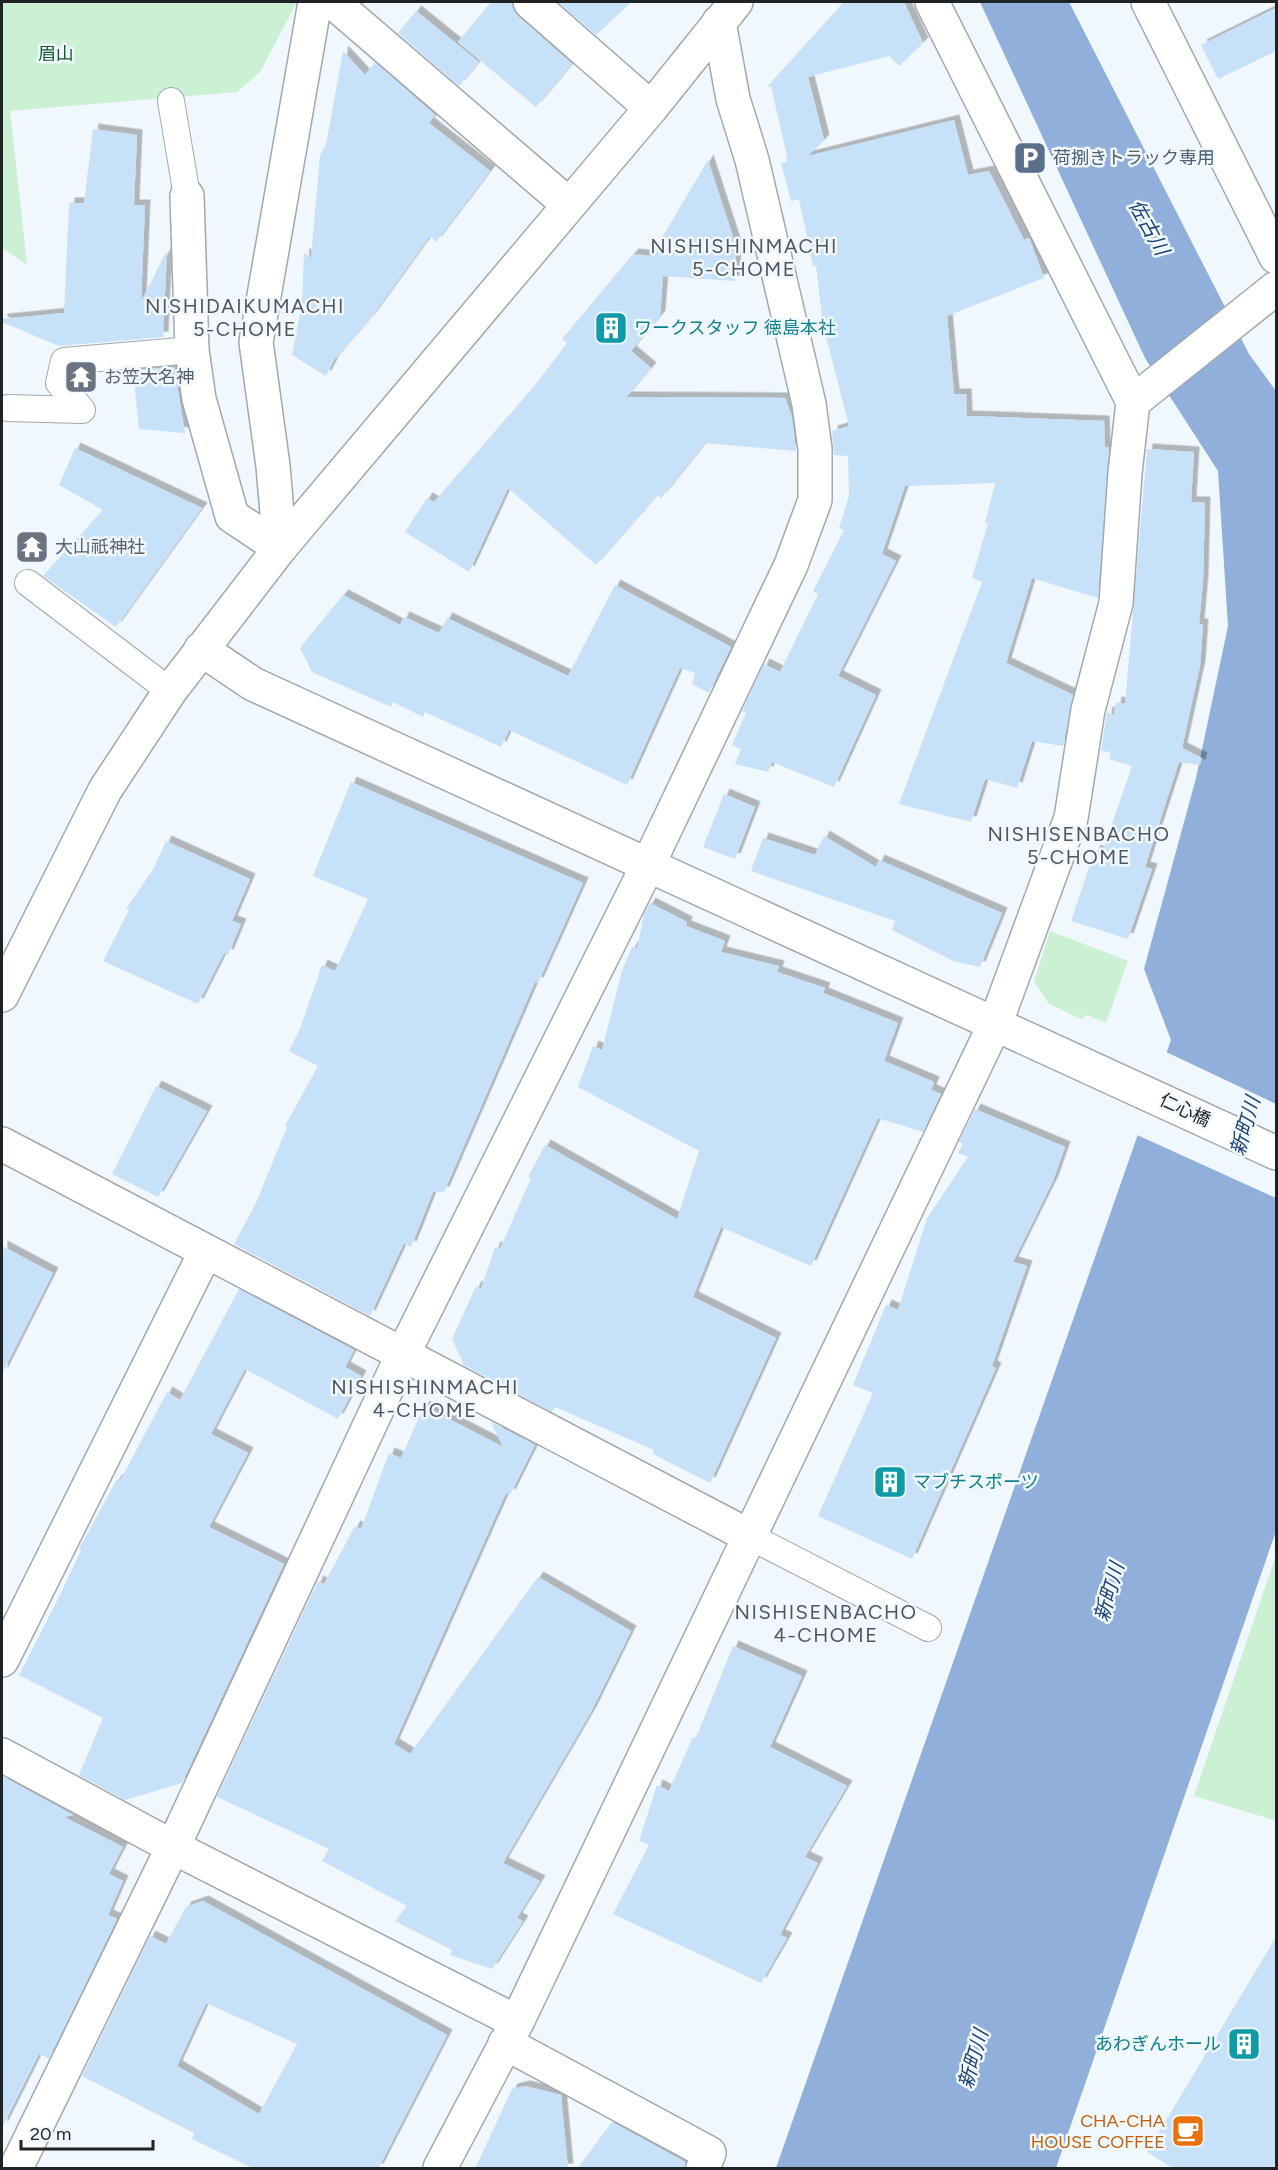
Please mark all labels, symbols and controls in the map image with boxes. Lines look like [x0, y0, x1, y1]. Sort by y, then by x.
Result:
park label: 眉山 [38, 43, 74, 65]
parking icon: 荷捌きトラック専用 [1012, 140, 1048, 176]
place label: 荷捌きトラック専用 [1053, 147, 1215, 169]
water label: 佐古川 [1124, 195, 1175, 261]
district label: NISHISHINMACHI 5-CHOME [650, 234, 838, 281]
district label: NISHIDAIKUMACHI 5-CHOME [145, 294, 345, 341]
building icon: ワークスタッフ 徳島本社 [593, 310, 629, 346]
place label: ワークスタッフ 徳島本社 [634, 317, 836, 339]
temple icon: お笠大名神 [63, 359, 99, 395]
place label: お笠大名神 [104, 366, 194, 388]
temple icon: 大山祇神社 [14, 529, 50, 565]
place label: 大山祇神社 [55, 536, 145, 558]
district label: NISHISENBACHO 5-CHOME [987, 822, 1171, 869]
street label: 仁心橋 [1156, 1089, 1214, 1131]
water label: 新町川 [1225, 1092, 1265, 1158]
district label: NISHISHINMACHI 4-CHOME [331, 1375, 519, 1422]
building icon: マブチスポーツ [872, 1464, 908, 1500]
place label: マブチスポーツ [913, 1471, 1039, 1493]
water label: 新町川 [1089, 1558, 1129, 1624]
district label: NISHISENBACHO 4-CHOME [734, 1600, 918, 1647]
water label: 新町川 [953, 2025, 993, 2091]
building icon: あわぎんホール [1226, 2026, 1262, 2062]
place label: あわぎんホール [1095, 2033, 1221, 2055]
place label: CHA-CHA HOUSE COFFEE [1031, 2110, 1165, 2153]
scale bar [21, 2113, 153, 2151]
cafe icon: CHA-CHA HOUSE COFFEE [1170, 2113, 1206, 2149]
text: 20 m [30, 2123, 71, 2145]

